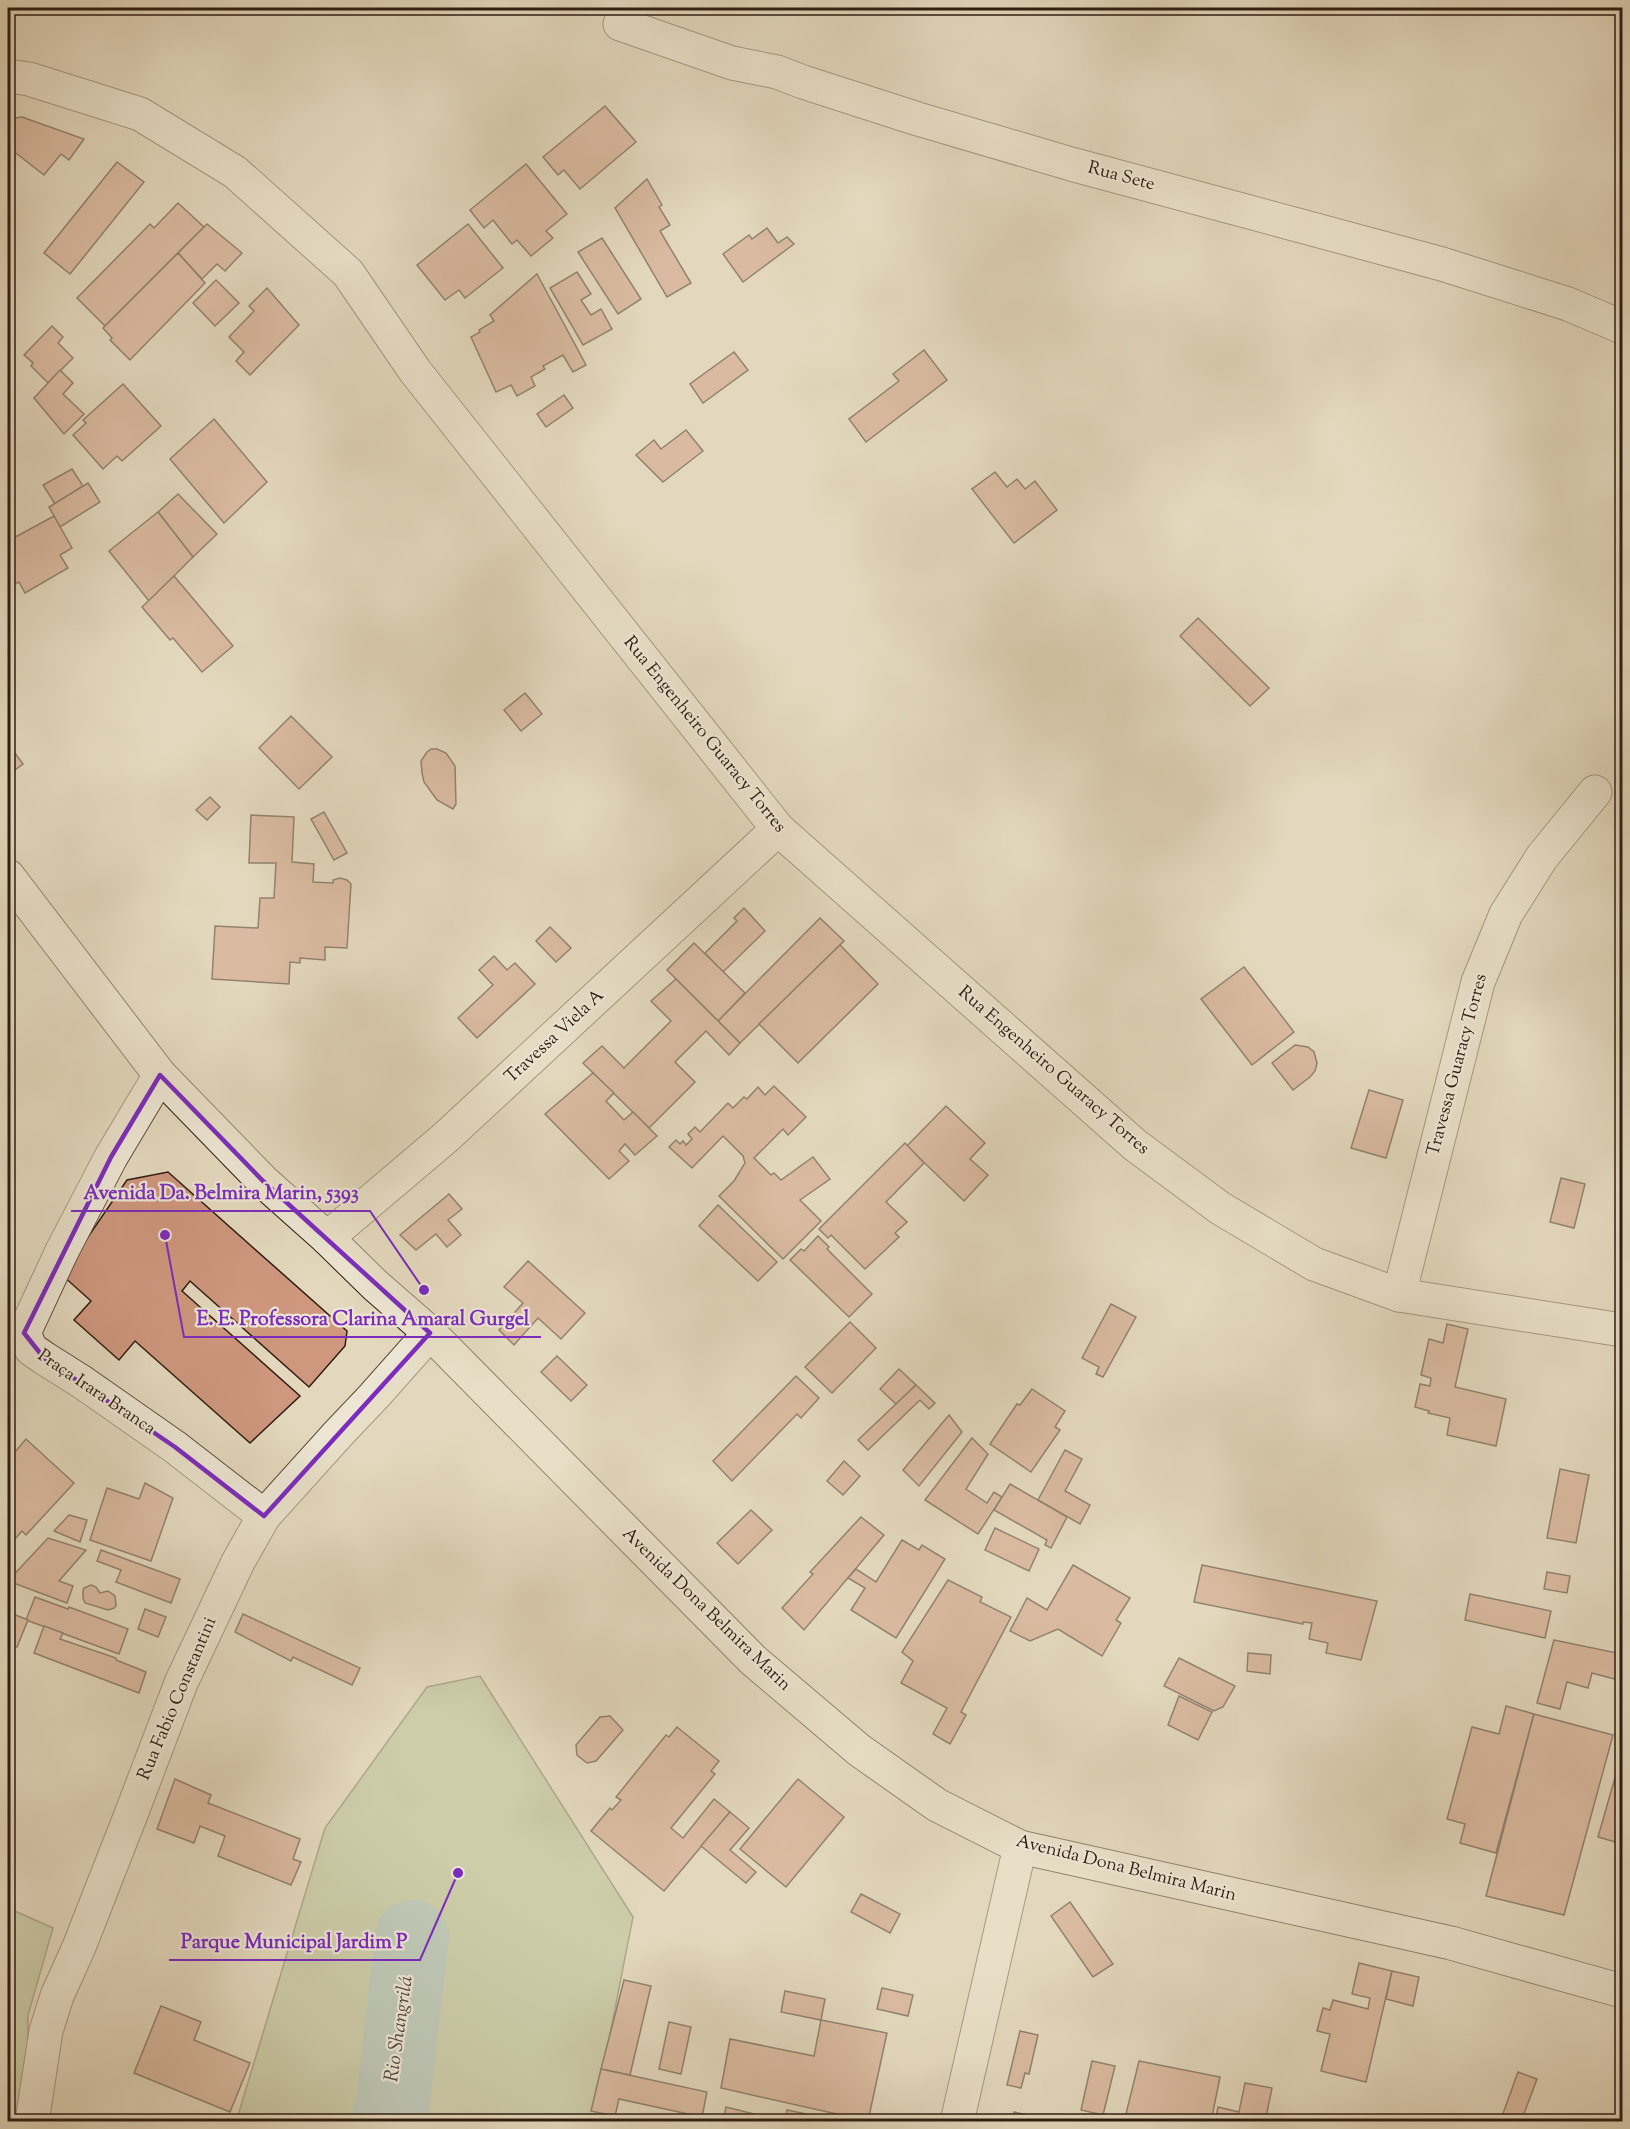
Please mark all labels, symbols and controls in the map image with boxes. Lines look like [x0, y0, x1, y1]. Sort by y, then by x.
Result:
street label: Rua Sete [1085, 156, 1157, 198]
street label: Rua Engenheiro Guaracy Torres [616, 631, 792, 839]
street label: Travessa Guaracy Torres [1421, 971, 1495, 1159]
street label: Rua Engenheiro Guaracy Torres [951, 980, 1155, 1162]
street label: Travessa Viela A [499, 984, 611, 1090]
callout: Avenida Da. Belmira Marin, 5393 [71, 1173, 370, 1211]
text: Avenida Da. Belmira Marin, 5393 [83, 1180, 359, 1209]
callout: E. E. Professora Clarina Amaral Gurgel [184, 1299, 541, 1337]
text: E. E. Professora Clarina Amaral Gurgel [197, 1306, 530, 1335]
street label: Praça Irara Branca [32, 1344, 160, 1442]
street label: Avenida Dona Belmira Marin [616, 1522, 797, 1698]
street label: Rua Fabio Constantini [132, 1613, 224, 1785]
street label: Avenida Dona Belmira Marin [1013, 1829, 1239, 1909]
callout: Parque Municipal Jardim P [169, 1922, 420, 1960]
text: Parque Municipal Jardim P [181, 1929, 408, 1958]
water label: Rio Shangrilá [378, 1974, 422, 2084]

